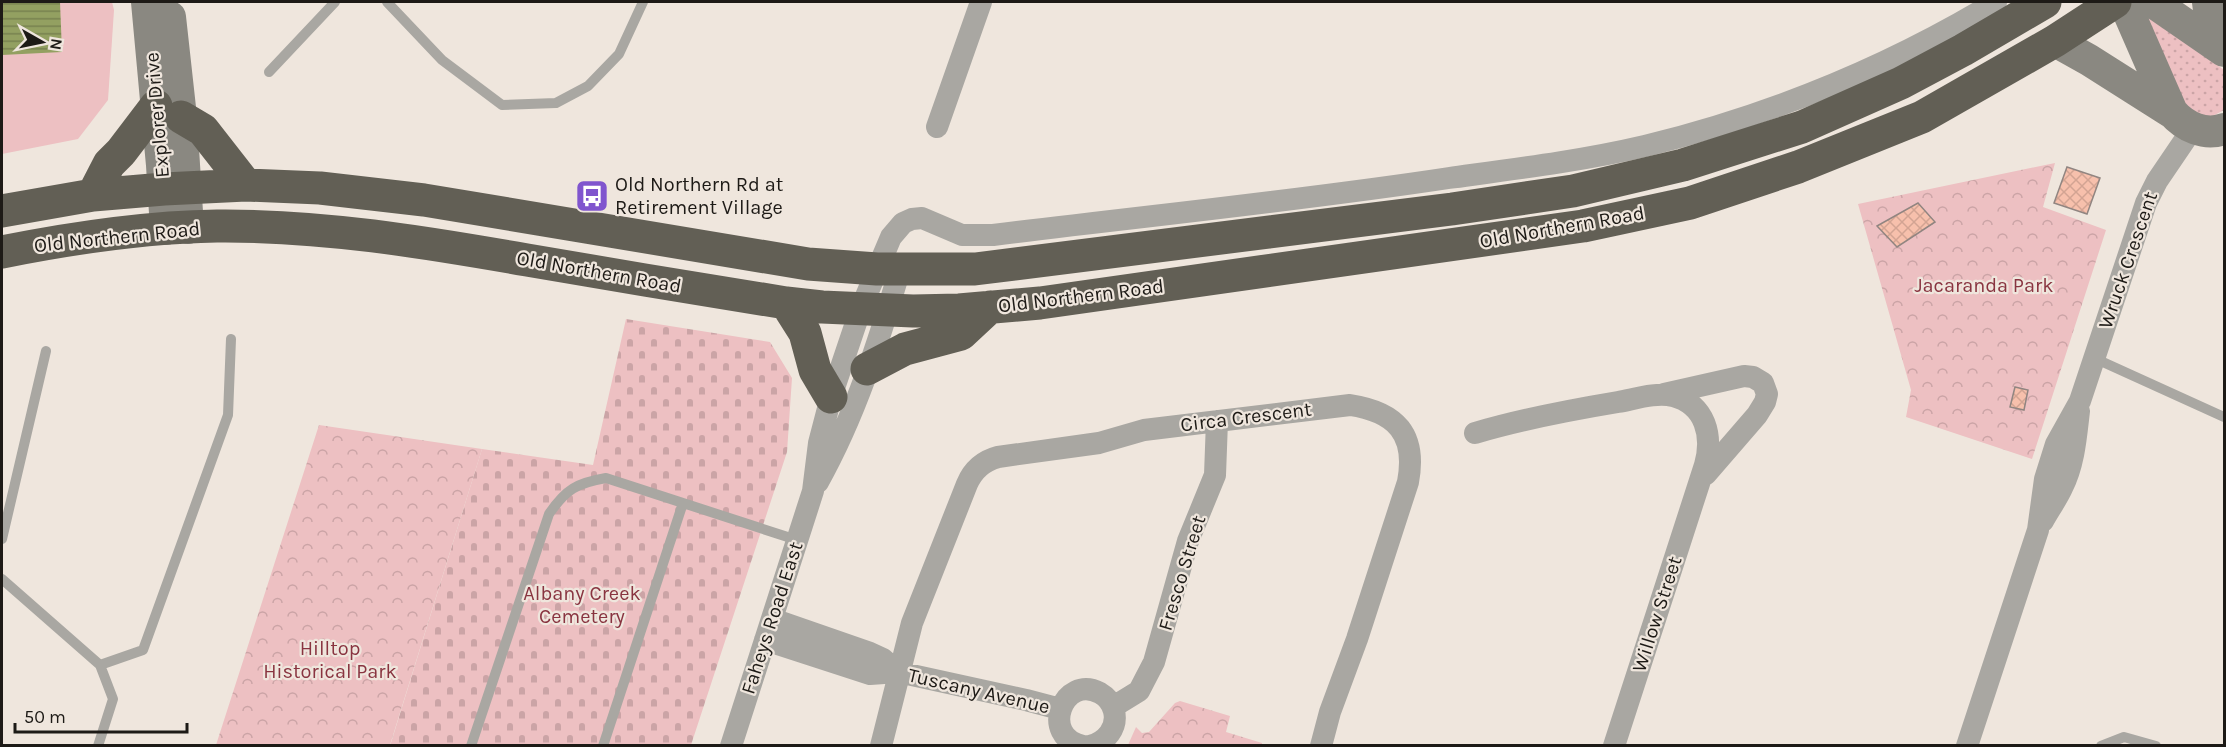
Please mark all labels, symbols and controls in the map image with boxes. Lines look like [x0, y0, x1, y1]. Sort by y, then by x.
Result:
north arrow [12, 12, 72, 72]
text: N [46, 37, 67, 51]
street label: Explorer Drive [140, 51, 174, 179]
place label: Old Northern Rd at Retirement Village [615, 173, 784, 219]
bus stop icon: Old Northern Rd at Retirement Village [574, 178, 610, 214]
street label: Wruck Crescent [2094, 188, 2162, 332]
street label: Old Northern Road [1478, 201, 1646, 253]
street label: Old Northern Road [33, 217, 201, 257]
street label: Old Northern Road [515, 246, 683, 298]
street label: Old Northern Road [997, 274, 1165, 318]
park label: Jacaranda Park [1915, 274, 2053, 297]
street label: Circa Crescent [1179, 397, 1313, 436]
street label: Fresco Street [1154, 512, 1211, 633]
street label: Faheys Road East [736, 538, 808, 697]
street label: Willow Street [1628, 553, 1687, 675]
park label: Albany Creek Cemetery [523, 582, 641, 628]
park label: Hilltop Historical Park [263, 637, 397, 683]
street label: Tuscany Avenue [906, 664, 1052, 718]
scale bar [15, 696, 188, 734]
text: 50 m [24, 706, 66, 728]

